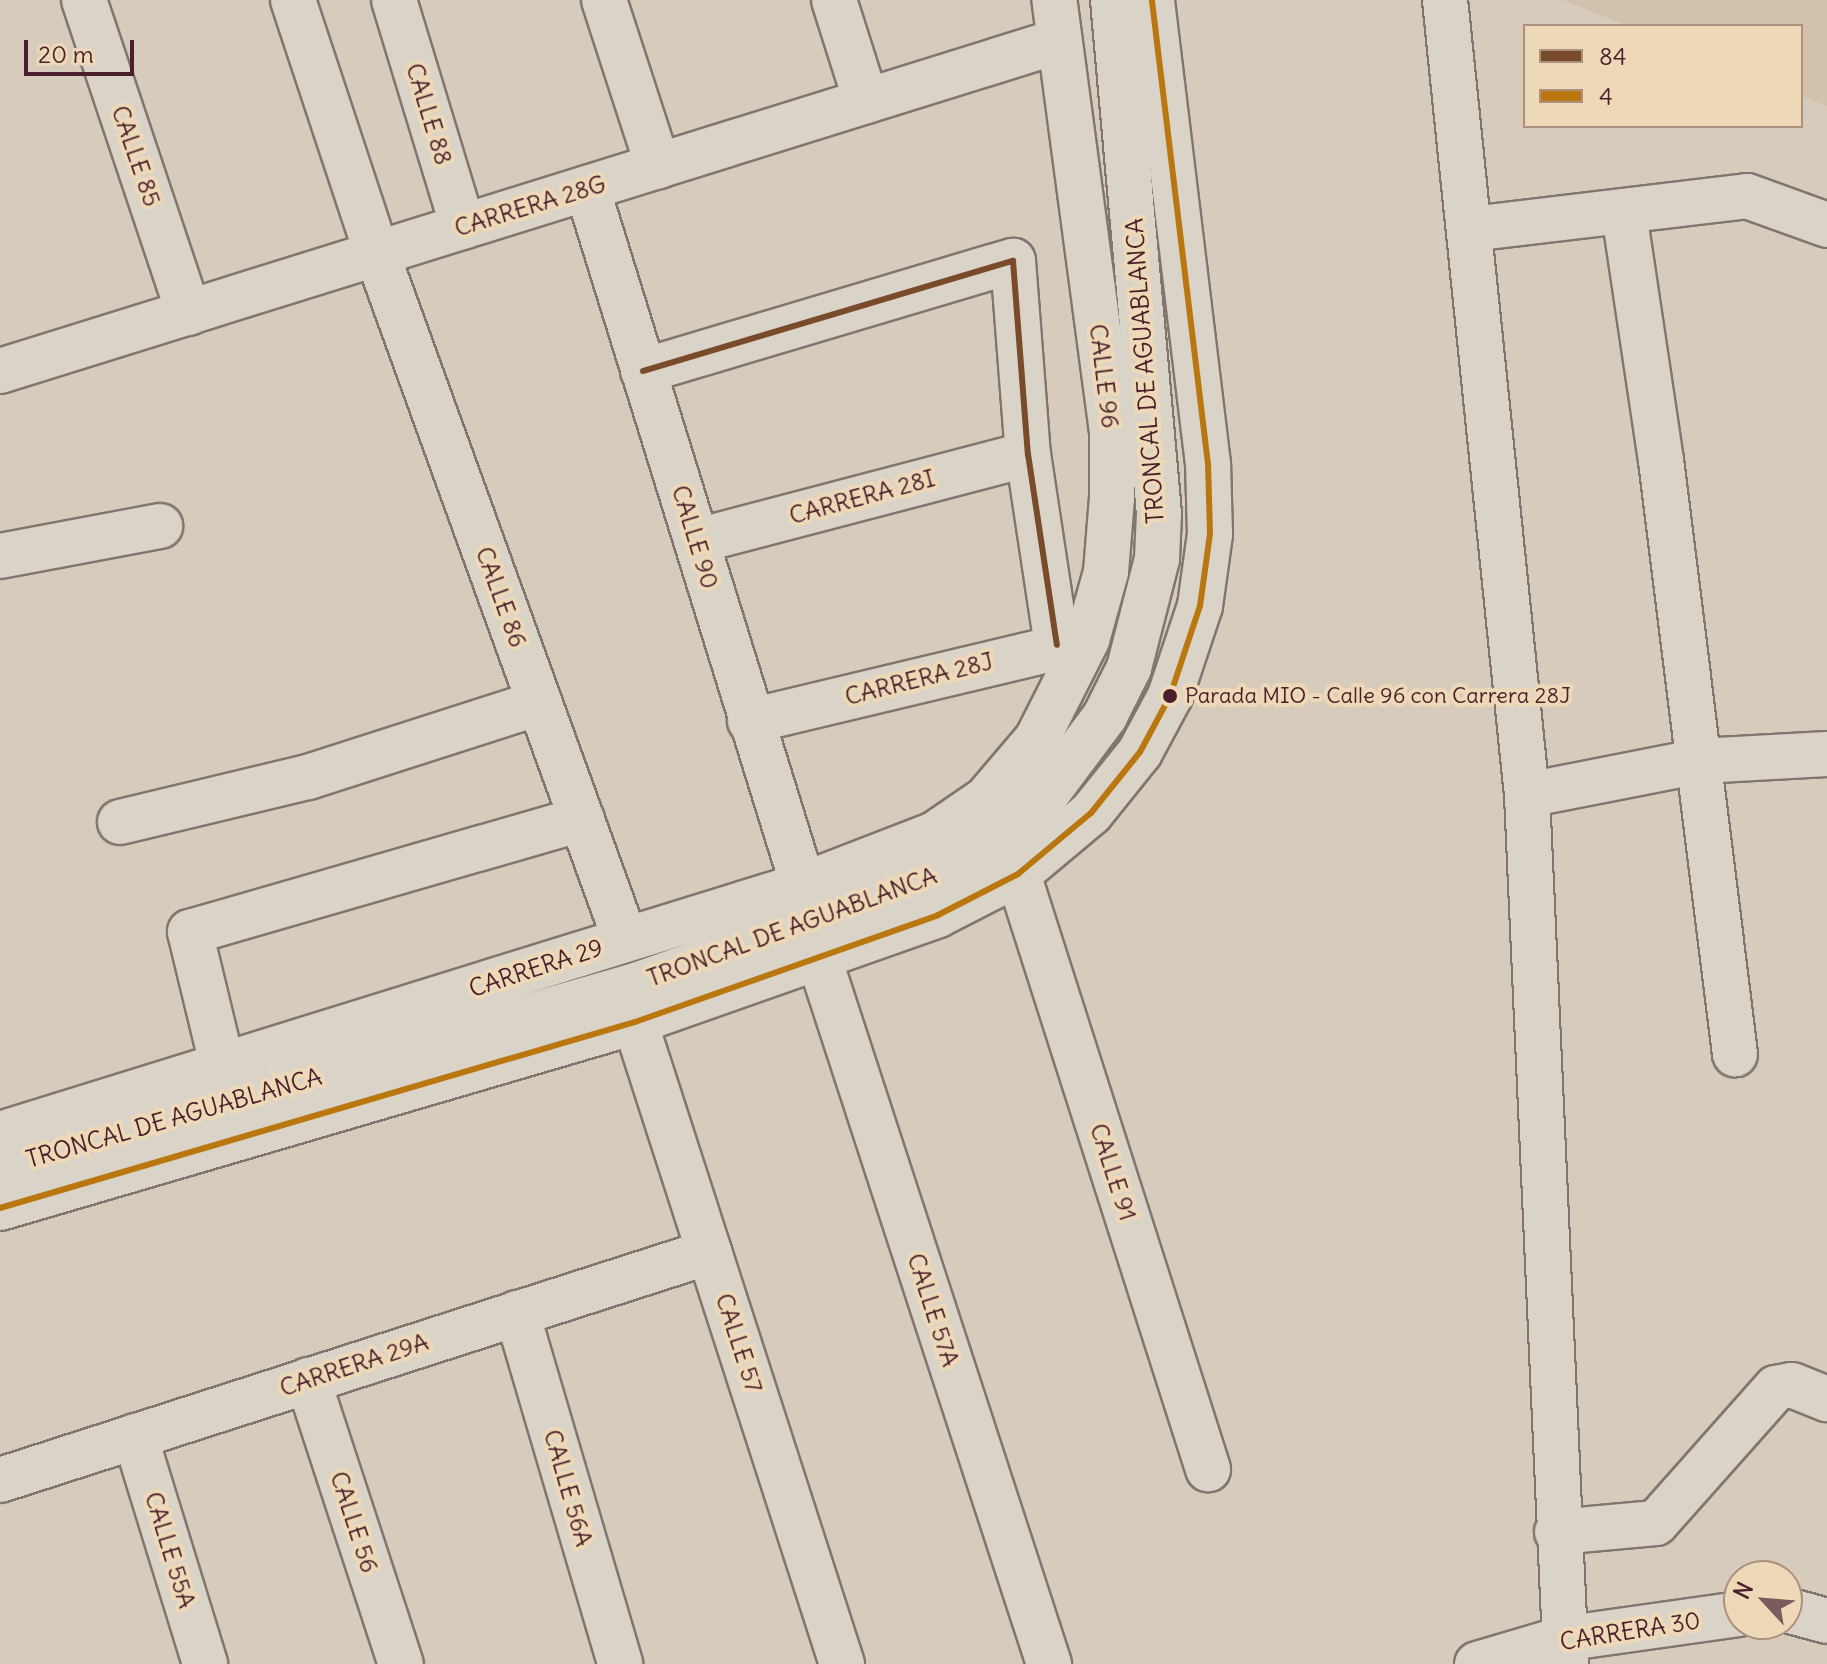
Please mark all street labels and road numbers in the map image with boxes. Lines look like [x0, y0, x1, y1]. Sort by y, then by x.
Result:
street label: CALLE 88 [400, 60, 458, 168]
street label: CALLE 85 [105, 102, 167, 210]
street label: CARRERA 28G [451, 169, 609, 243]
street label: TRONCAL DE AGUABLANCA [1120, 217, 1170, 525]
street label: CALLE 96 [1083, 322, 1125, 430]
street label: CARRERA 28I [786, 464, 938, 530]
street label: CALLE 90 [666, 482, 724, 592]
street label: CALLE 86 [470, 543, 532, 651]
street label: CARRERA 28J [842, 647, 996, 711]
street label: TRONCAL DE AGUABLANCA [643, 861, 941, 993]
street label: CARRERA 29 [465, 933, 607, 1003]
street label: TRONCAL DE AGUABLANCA [23, 1062, 325, 1174]
street label: CALLE 91 [1084, 1120, 1142, 1224]
street label: CALLE 57A [901, 1250, 965, 1370]
street label: CALLE 57 [709, 1290, 769, 1396]
street label: CARRERA 29A [276, 1327, 432, 1403]
street label: CALLE 56A [538, 1426, 598, 1550]
street label: CALLE 56 [324, 1468, 384, 1576]
street label: CALLE 55A [139, 1488, 201, 1612]
street label: CARRERA 30 [1558, 1606, 1702, 1656]

